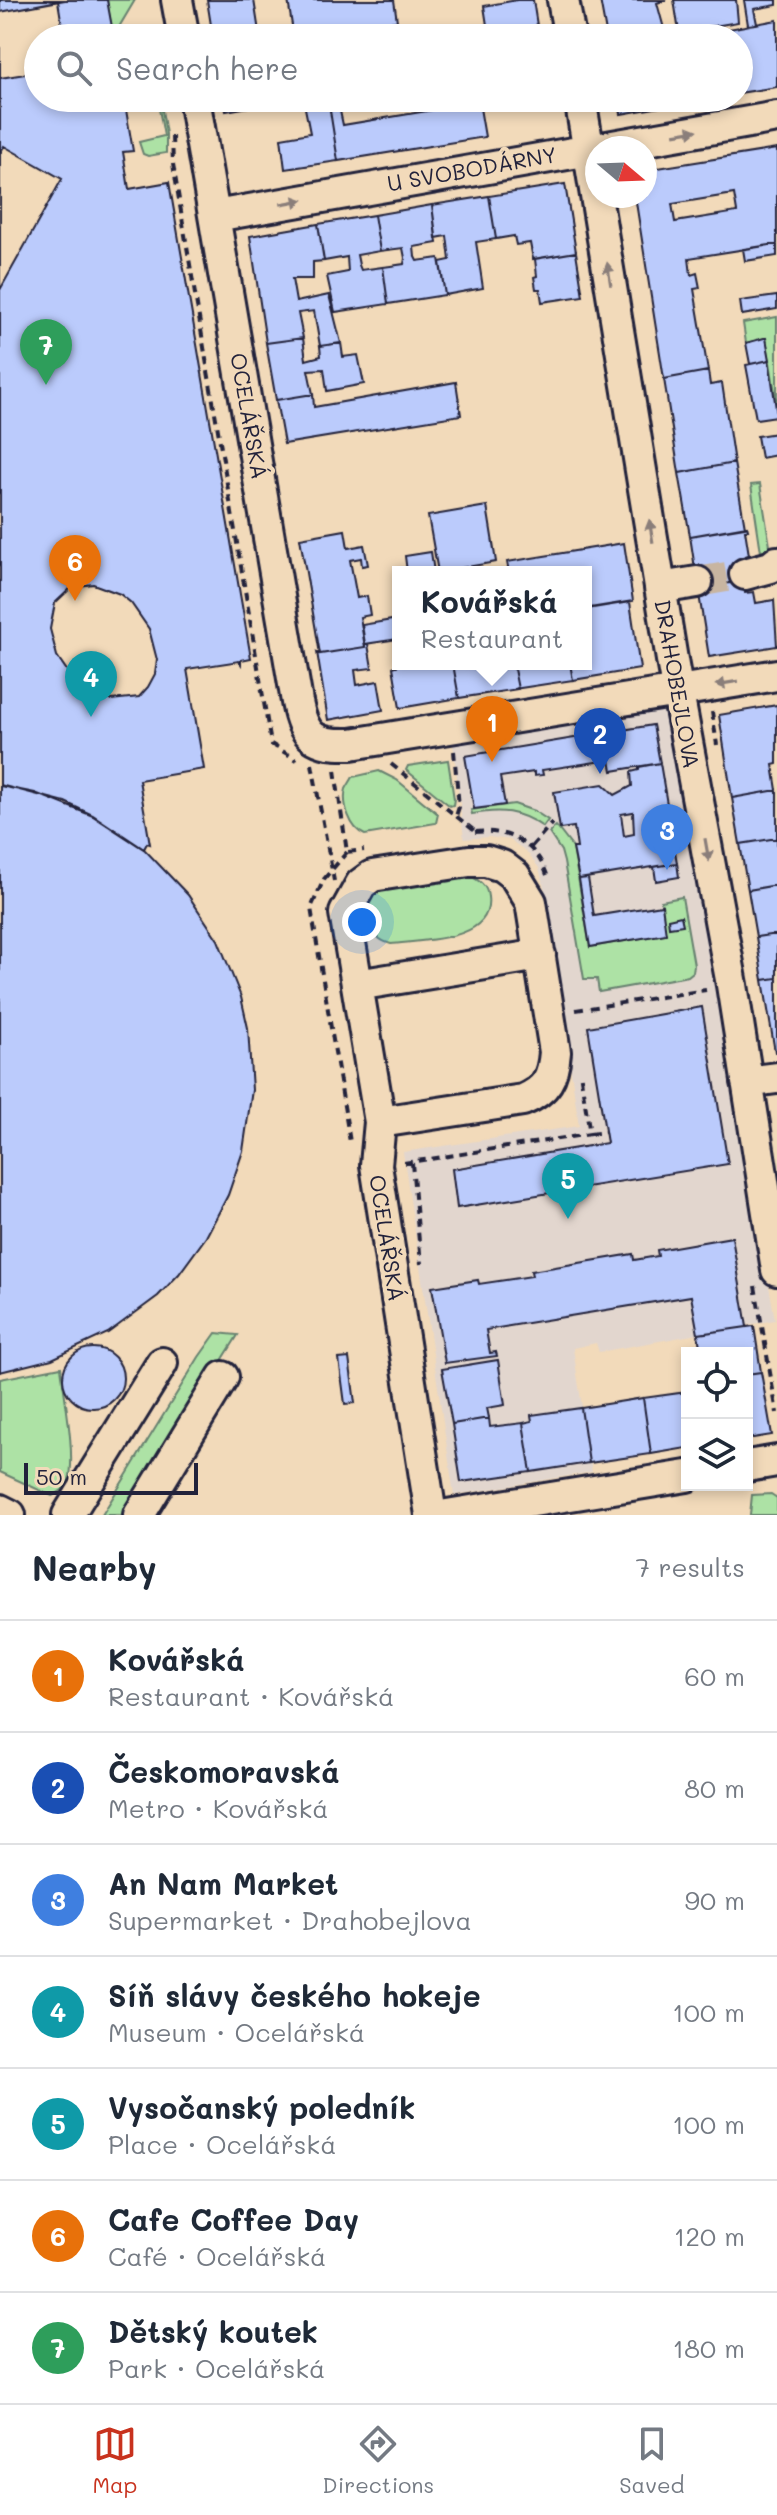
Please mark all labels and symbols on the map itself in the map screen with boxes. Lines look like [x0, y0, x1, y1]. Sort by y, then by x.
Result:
one-way arrow [673, 126, 698, 138]
north arrow [585, 136, 657, 208]
street label: U SVOBODÁRNY [385, 139, 559, 198]
one-way arrow [279, 195, 304, 207]
one-way arrow [602, 262, 615, 287]
pin: 7 [20, 319, 72, 385]
street label: OCELÁŘSKÁ [224, 351, 275, 481]
one-way arrow [644, 518, 657, 543]
pin: 6 [49, 535, 101, 601]
street label: DRAHOBEJLOVA [648, 597, 707, 771]
pin: 4 [65, 651, 117, 717]
one-way arrow [714, 677, 739, 690]
pin: 1 [466, 696, 518, 762]
pin: 2 [574, 708, 626, 774]
pin: 3 [641, 804, 693, 870]
one-way arrow [701, 838, 713, 863]
your location [342, 902, 382, 942]
pin: 5 [542, 1153, 594, 1219]
street label: OCELÁŘSKÁ [363, 1173, 412, 1303]
scale bar [24, 1459, 198, 1495]

